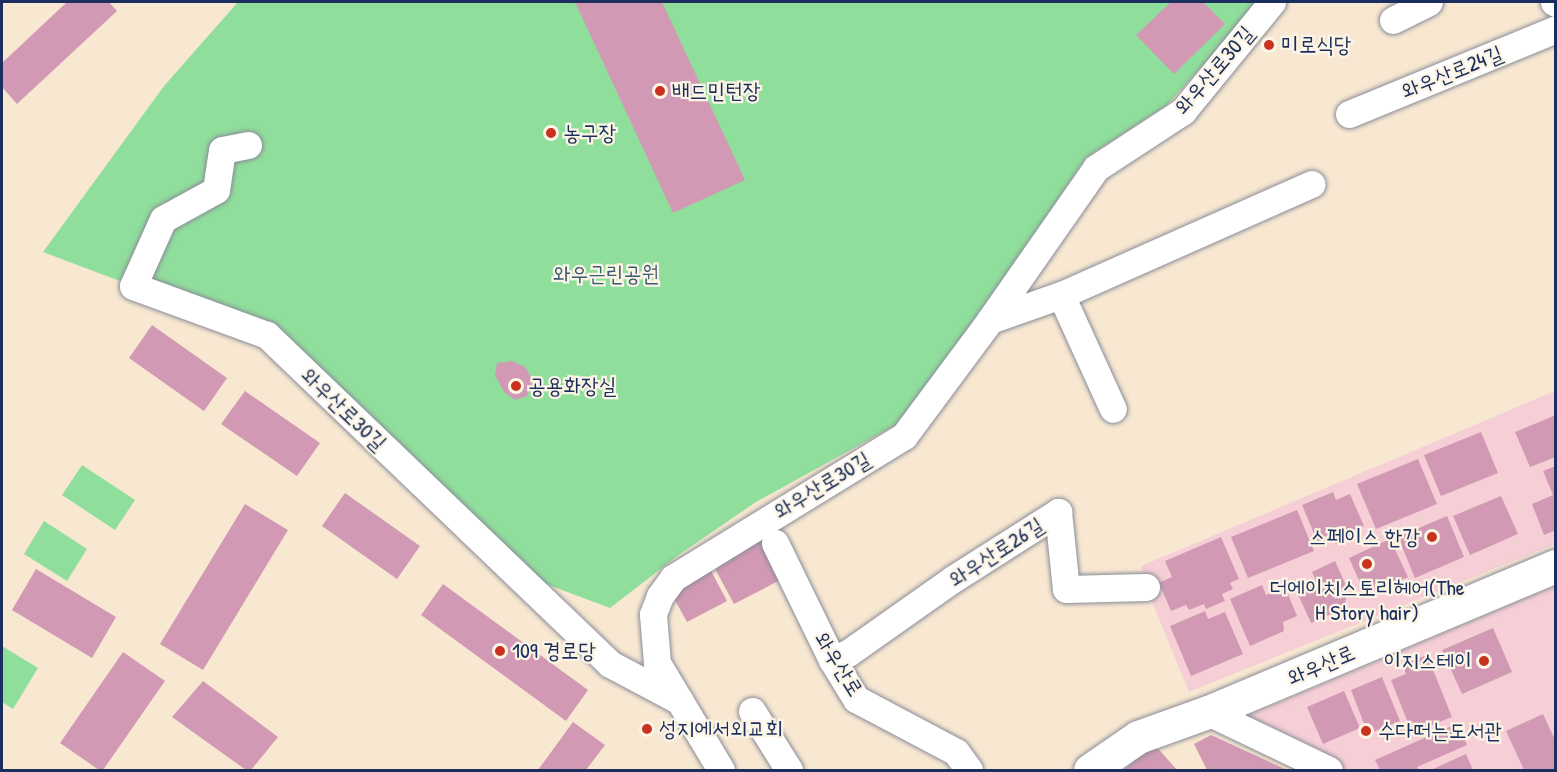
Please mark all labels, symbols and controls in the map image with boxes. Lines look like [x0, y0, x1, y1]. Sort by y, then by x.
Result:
street label: 와우산로30길 [1169, 20, 1259, 120]
place label: 미로식당 [1281, 32, 1352, 58]
marker: 미로식당 [1262, 38, 1276, 52]
street label: 와우산로24길 [1397, 40, 1507, 104]
place label: 배드민턴장 [672, 78, 761, 104]
marker: 배드민턴장 [653, 84, 667, 98]
place label: 농구장 [563, 120, 616, 146]
marker: 농구장 [544, 126, 558, 140]
park label: 와우근린공원 [553, 261, 659, 287]
street label: 와우산로30길 [296, 362, 392, 456]
place label: 공용화장실 [528, 373, 617, 399]
marker: 공용화장실 [509, 379, 523, 393]
street label: 와우산로30길 [769, 446, 875, 524]
street label: 와우산로26길 [944, 512, 1048, 592]
place label: 스페이스 한강 [1309, 524, 1420, 550]
marker: 스페이스 한강 [1425, 530, 1439, 544]
marker: 더에이치스토리헤어(The H Story hair) [1360, 557, 1374, 571]
place label: 더에이치스토리헤어(The H Story hair) [1270, 574, 1464, 626]
street label: 와우산로 [809, 627, 869, 701]
place label: 109 경로당 [512, 638, 596, 664]
street label: 와우산로 [1283, 639, 1359, 691]
marker: 109 경로당 [493, 644, 507, 658]
place label: 이지스테이 [1383, 648, 1472, 674]
marker: 이지스테이 [1477, 654, 1491, 668]
place label: 성지에서외교회 [659, 716, 783, 742]
place label: 수다떠는도서관 [1378, 718, 1502, 744]
marker: 성지에서외교회 [640, 722, 654, 736]
marker: 수다떠는도서관 [1359, 724, 1373, 738]

